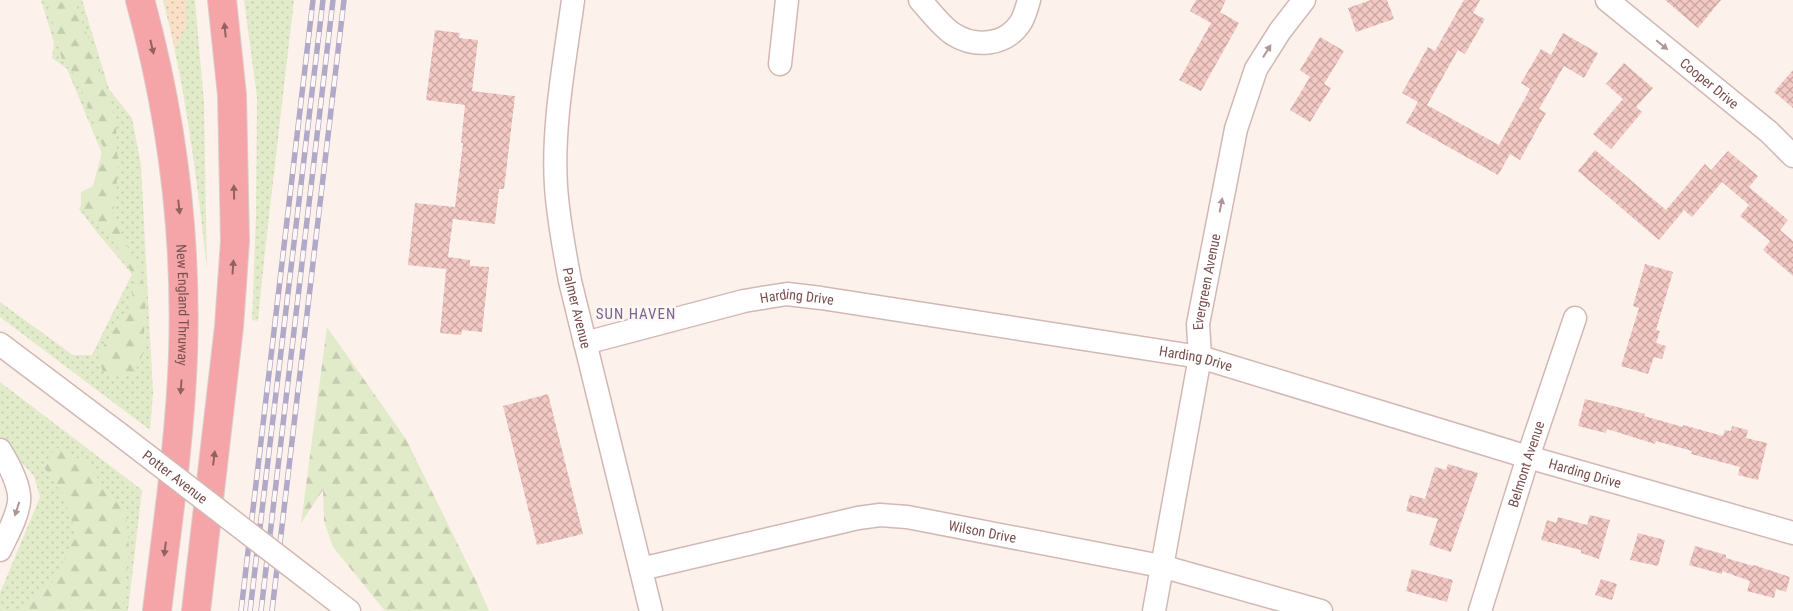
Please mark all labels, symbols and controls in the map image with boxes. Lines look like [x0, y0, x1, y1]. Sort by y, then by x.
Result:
one-way arrow [221, 22, 229, 38]
one-way arrow [148, 40, 156, 55]
one-way arrow [1655, 40, 1668, 51]
one-way arrow [1263, 44, 1272, 57]
street label: Cooper Drive [1677, 55, 1742, 112]
one-way arrow [230, 184, 238, 200]
one-way arrow [1217, 198, 1225, 213]
one-way arrow [175, 200, 183, 216]
street label: Evergreen Avenue [1190, 232, 1223, 331]
street label: New England Thruway [173, 244, 192, 366]
one-way arrow [229, 259, 237, 275]
street label: Palmer Avenue [560, 266, 594, 350]
street label: Harding Drive [759, 286, 836, 308]
district label: SUN HAVEN [596, 305, 676, 323]
street label: Harding Drive [1158, 343, 1235, 375]
one-way arrow [177, 380, 185, 396]
street label: Belmont Avenue [1505, 419, 1548, 509]
street label: Potter Avenue [140, 447, 211, 507]
one-way arrow [210, 450, 218, 466]
street label: Harding Drive [1547, 455, 1623, 491]
one-way arrow [12, 501, 20, 516]
street label: Wilson Drive [947, 517, 1018, 546]
one-way arrow [161, 541, 169, 557]

